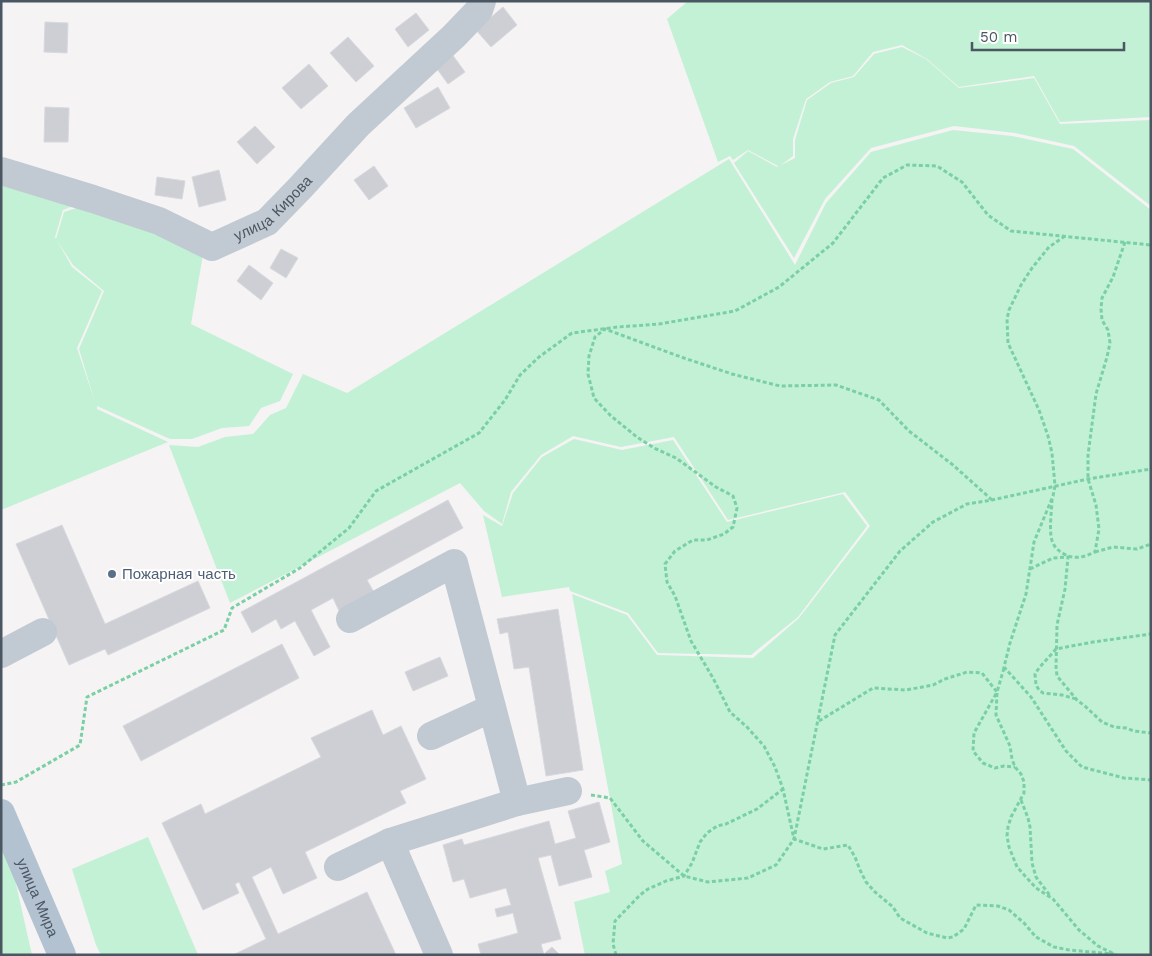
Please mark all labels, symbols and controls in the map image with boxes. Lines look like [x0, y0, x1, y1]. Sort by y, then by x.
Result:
scale bar [972, 20, 1124, 52]
text: 50 m [980, 28, 1017, 46]
street label: улица Кирова [231, 171, 316, 245]
place label: Пожарная часть [122, 565, 236, 583]
marker: Пожарная часть [106, 568, 118, 580]
street label: улица Мира [12, 855, 62, 940]

